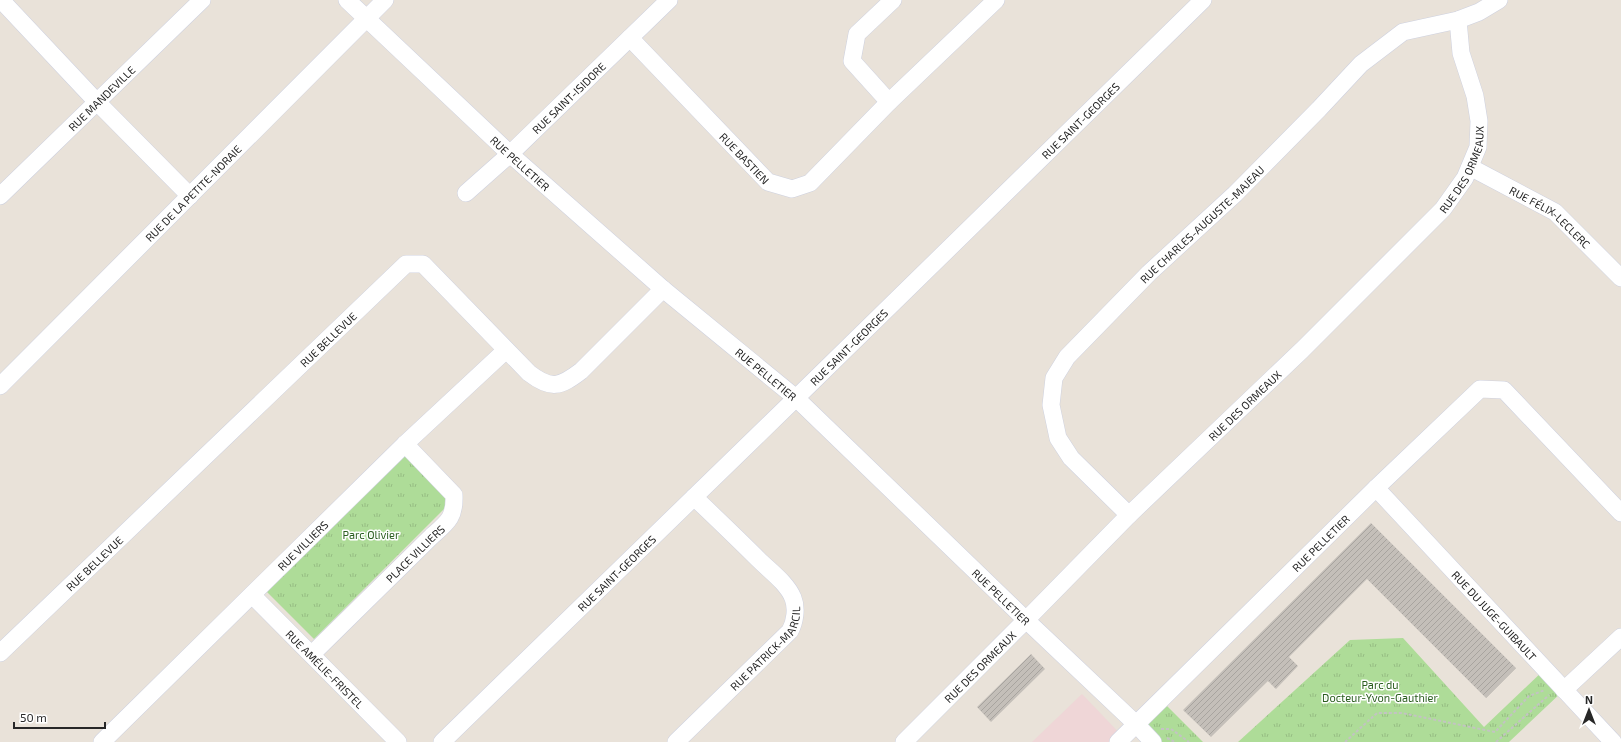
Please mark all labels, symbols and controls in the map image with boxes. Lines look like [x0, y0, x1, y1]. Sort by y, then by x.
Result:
street label: RUE SAINT-ISIDORE [529, 59, 608, 136]
street label: RUE MANDEVILLE [65, 63, 137, 133]
street label: RUE SAINT-GEORGES [1039, 79, 1122, 161]
street label: RUE DES ORMEAUX [1436, 125, 1485, 215]
street label: RUE BASTIEN [717, 130, 772, 186]
street label: RUE PELLETIER [488, 133, 553, 193]
street label: RUE DE LA PETITE-NORAIE [142, 142, 244, 244]
street label: RUE CHARLES-AUGUSTE-MAJEAU [1137, 162, 1266, 285]
street label: RUE FÉLIX-LECLERC [1508, 183, 1593, 250]
street label: RUE SAINT-GEORGES [807, 306, 890, 388]
street label: RUE BELLEVUE [297, 309, 359, 369]
street label: RUE PELLETIER [733, 345, 800, 403]
street label: RUE DES ORMEAUX [1205, 367, 1284, 443]
street label: RUE PELLETIER [1289, 512, 1352, 574]
street label: RUE VILLIERS [274, 517, 330, 573]
street label: PLACE VILLIERS [383, 522, 447, 585]
park label: Parc Olivier [343, 528, 400, 541]
street label: RUE SAINT-GEORGES [575, 532, 658, 613]
street label: RUE BELLEVUE [63, 533, 125, 593]
street label: RUE PELLETIER [970, 566, 1033, 627]
street label: RUE DU JUGE-GUIBAULT [1450, 568, 1540, 663]
street label: RUE PATRICK-MARCIL [727, 606, 802, 693]
street label: RUE AMÉLIE-FRISTEL [284, 627, 367, 711]
street label: RUE DES ORMEAUX [941, 628, 1018, 705]
park label: Parc du Docteur-Yvon-Gauthier [1322, 678, 1439, 704]
north arrow [1569, 690, 1609, 730]
text: N [1585, 693, 1593, 706]
scale bar [14, 704, 105, 730]
text: 50 m [20, 710, 47, 724]

